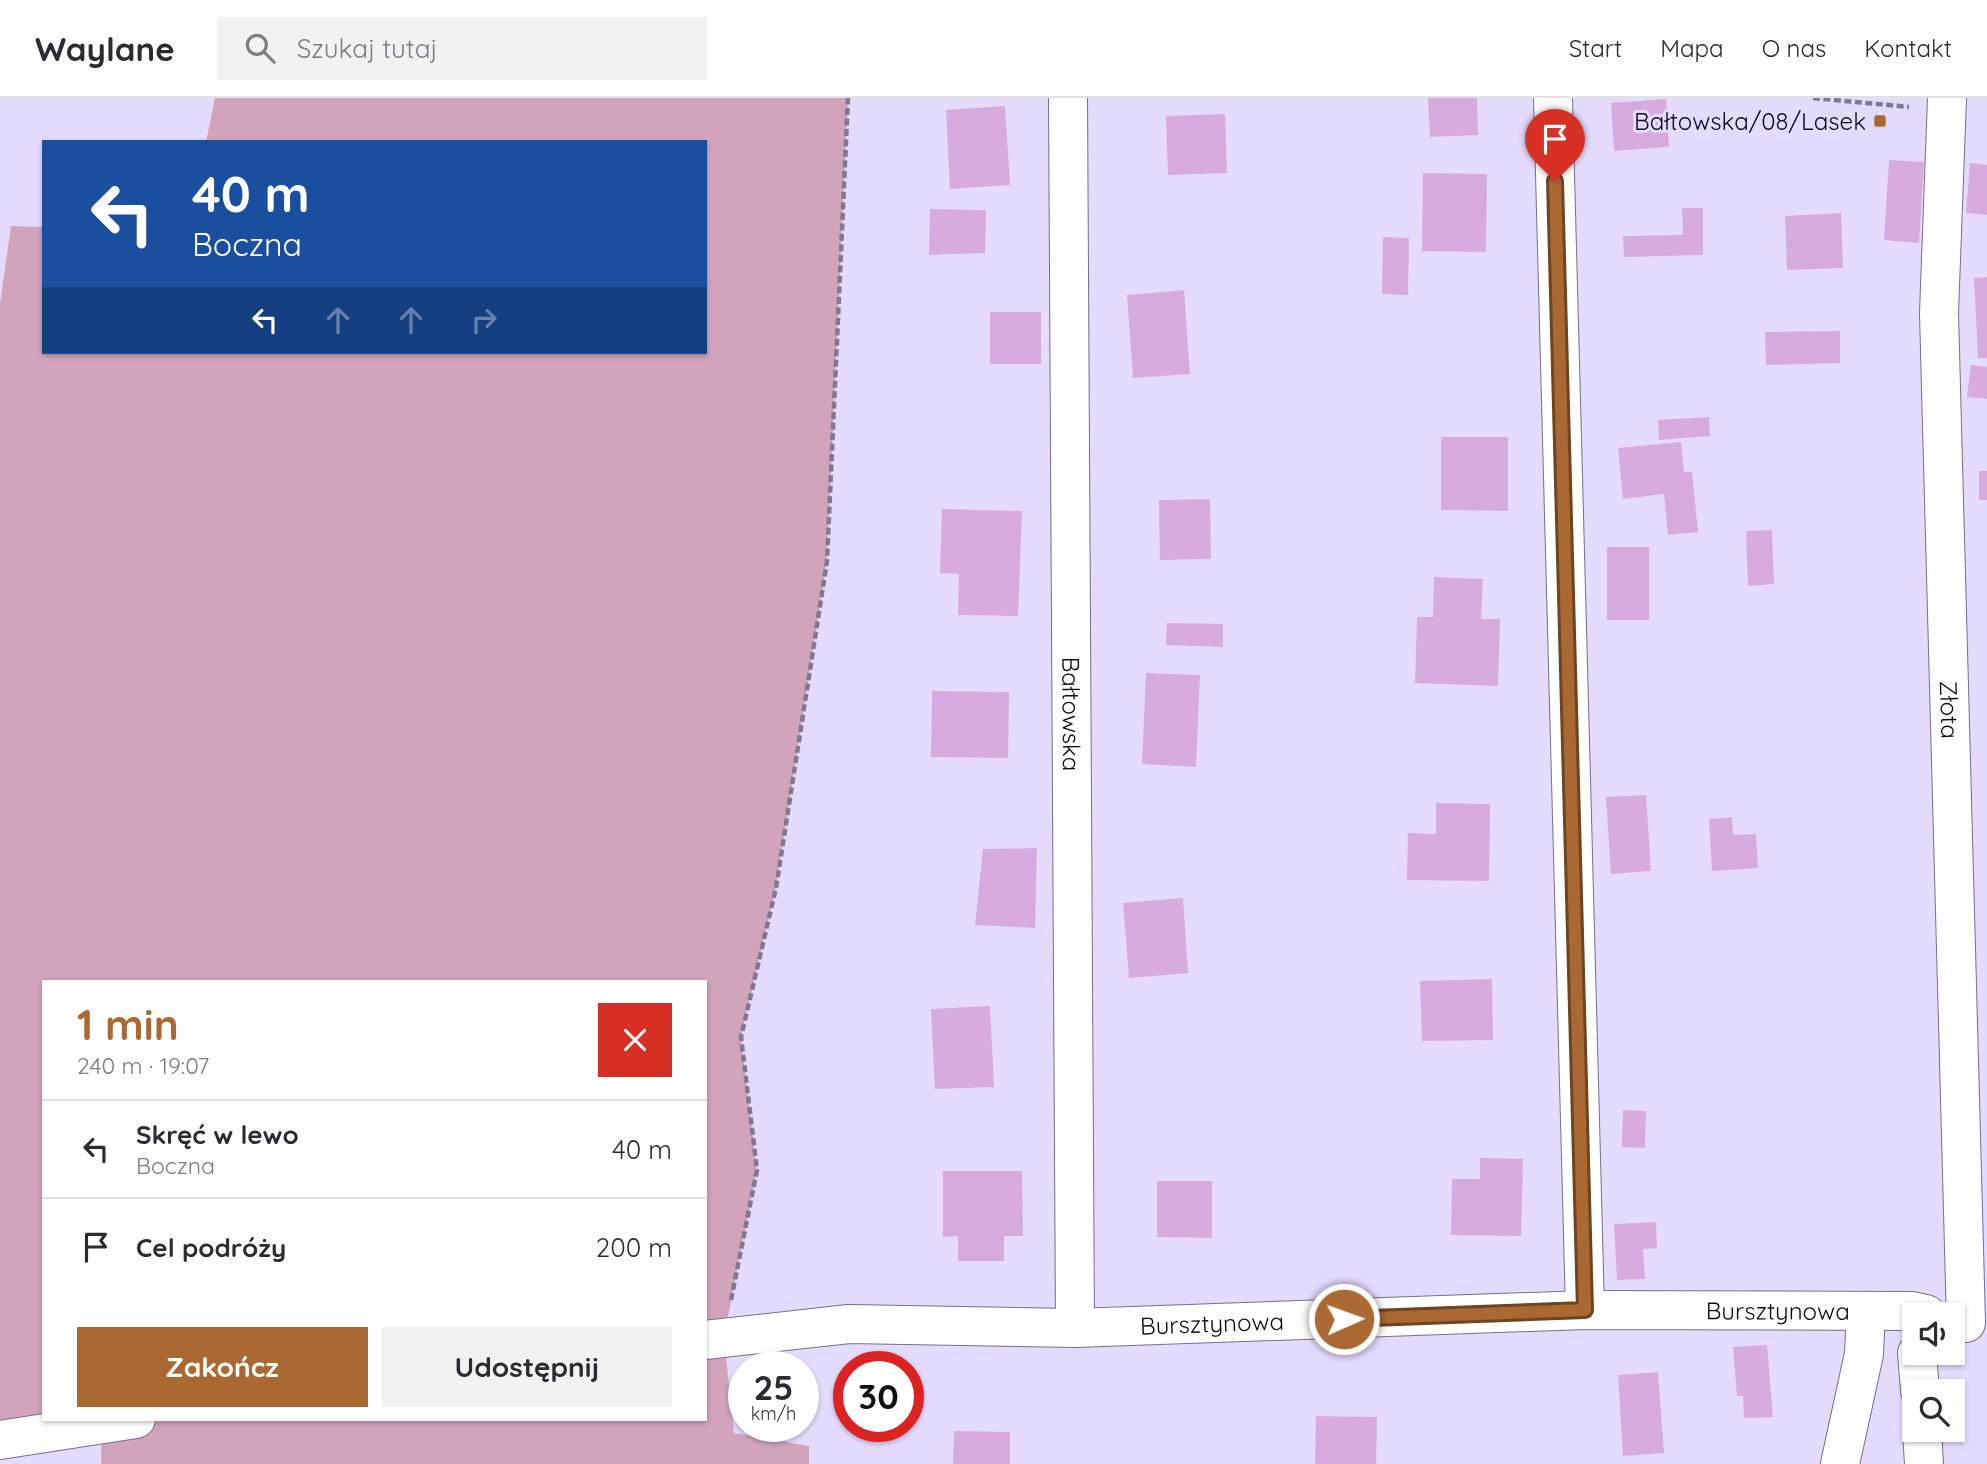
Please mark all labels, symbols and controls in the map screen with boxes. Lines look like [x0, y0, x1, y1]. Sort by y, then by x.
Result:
search box [217, 17, 707, 80]
text: Waylane [35, 28, 175, 69]
icon: search [241, 29, 279, 67]
text: Szukaj tutaj [297, 32, 437, 65]
text: Start [1569, 33, 1622, 63]
text: Mapa [1660, 33, 1724, 63]
text: O nas [1762, 33, 1826, 63]
text: Kontakt [1864, 33, 1952, 63]
place label: Bałtowska/08/Lasek [1634, 106, 1866, 136]
pin [1525, 109, 1585, 181]
marker: Bałtowska/08/Lasek [1872, 113, 1888, 129]
icon: arrive [1536, 120, 1574, 158]
text: 40 m [192, 163, 310, 224]
icon: left [77, 168, 168, 259]
text: Boczna [192, 224, 302, 264]
icon: left [246, 301, 284, 339]
icon: ahead [319, 301, 357, 339]
icon: ahead [392, 301, 430, 339]
icon: right [465, 301, 503, 339]
street label: Bałtowska [1056, 657, 1087, 771]
street label: Złota [1934, 680, 1965, 739]
text: 1 min [77, 998, 179, 1051]
button: close [598, 1003, 672, 1077]
text: 240 m · 19:07 [77, 1051, 209, 1080]
text: Skręć w lewo [136, 1118, 299, 1151]
icon: left [77, 1130, 115, 1168]
text: 40 m [612, 1133, 672, 1166]
text: Boczna [136, 1151, 215, 1180]
icon: arrive [77, 1228, 115, 1266]
text: Cel podróży [136, 1231, 286, 1264]
text: 200 m [596, 1231, 672, 1264]
position arrow [1307, 1282, 1381, 1356]
street label: Bursztynowa [1706, 1295, 1850, 1326]
map controls [1902, 1302, 1965, 1442]
button: sound [1902, 1302, 1965, 1365]
street label: Bursztynowa [1139, 1306, 1285, 1341]
button: Zakończ [77, 1327, 368, 1407]
button: Udostępnij [382, 1327, 672, 1407]
speed limit sign: 30 [833, 1351, 924, 1442]
text: 25 [753, 1365, 794, 1409]
button: search [1902, 1379, 1965, 1442]
text: km/h [751, 1402, 796, 1425]

